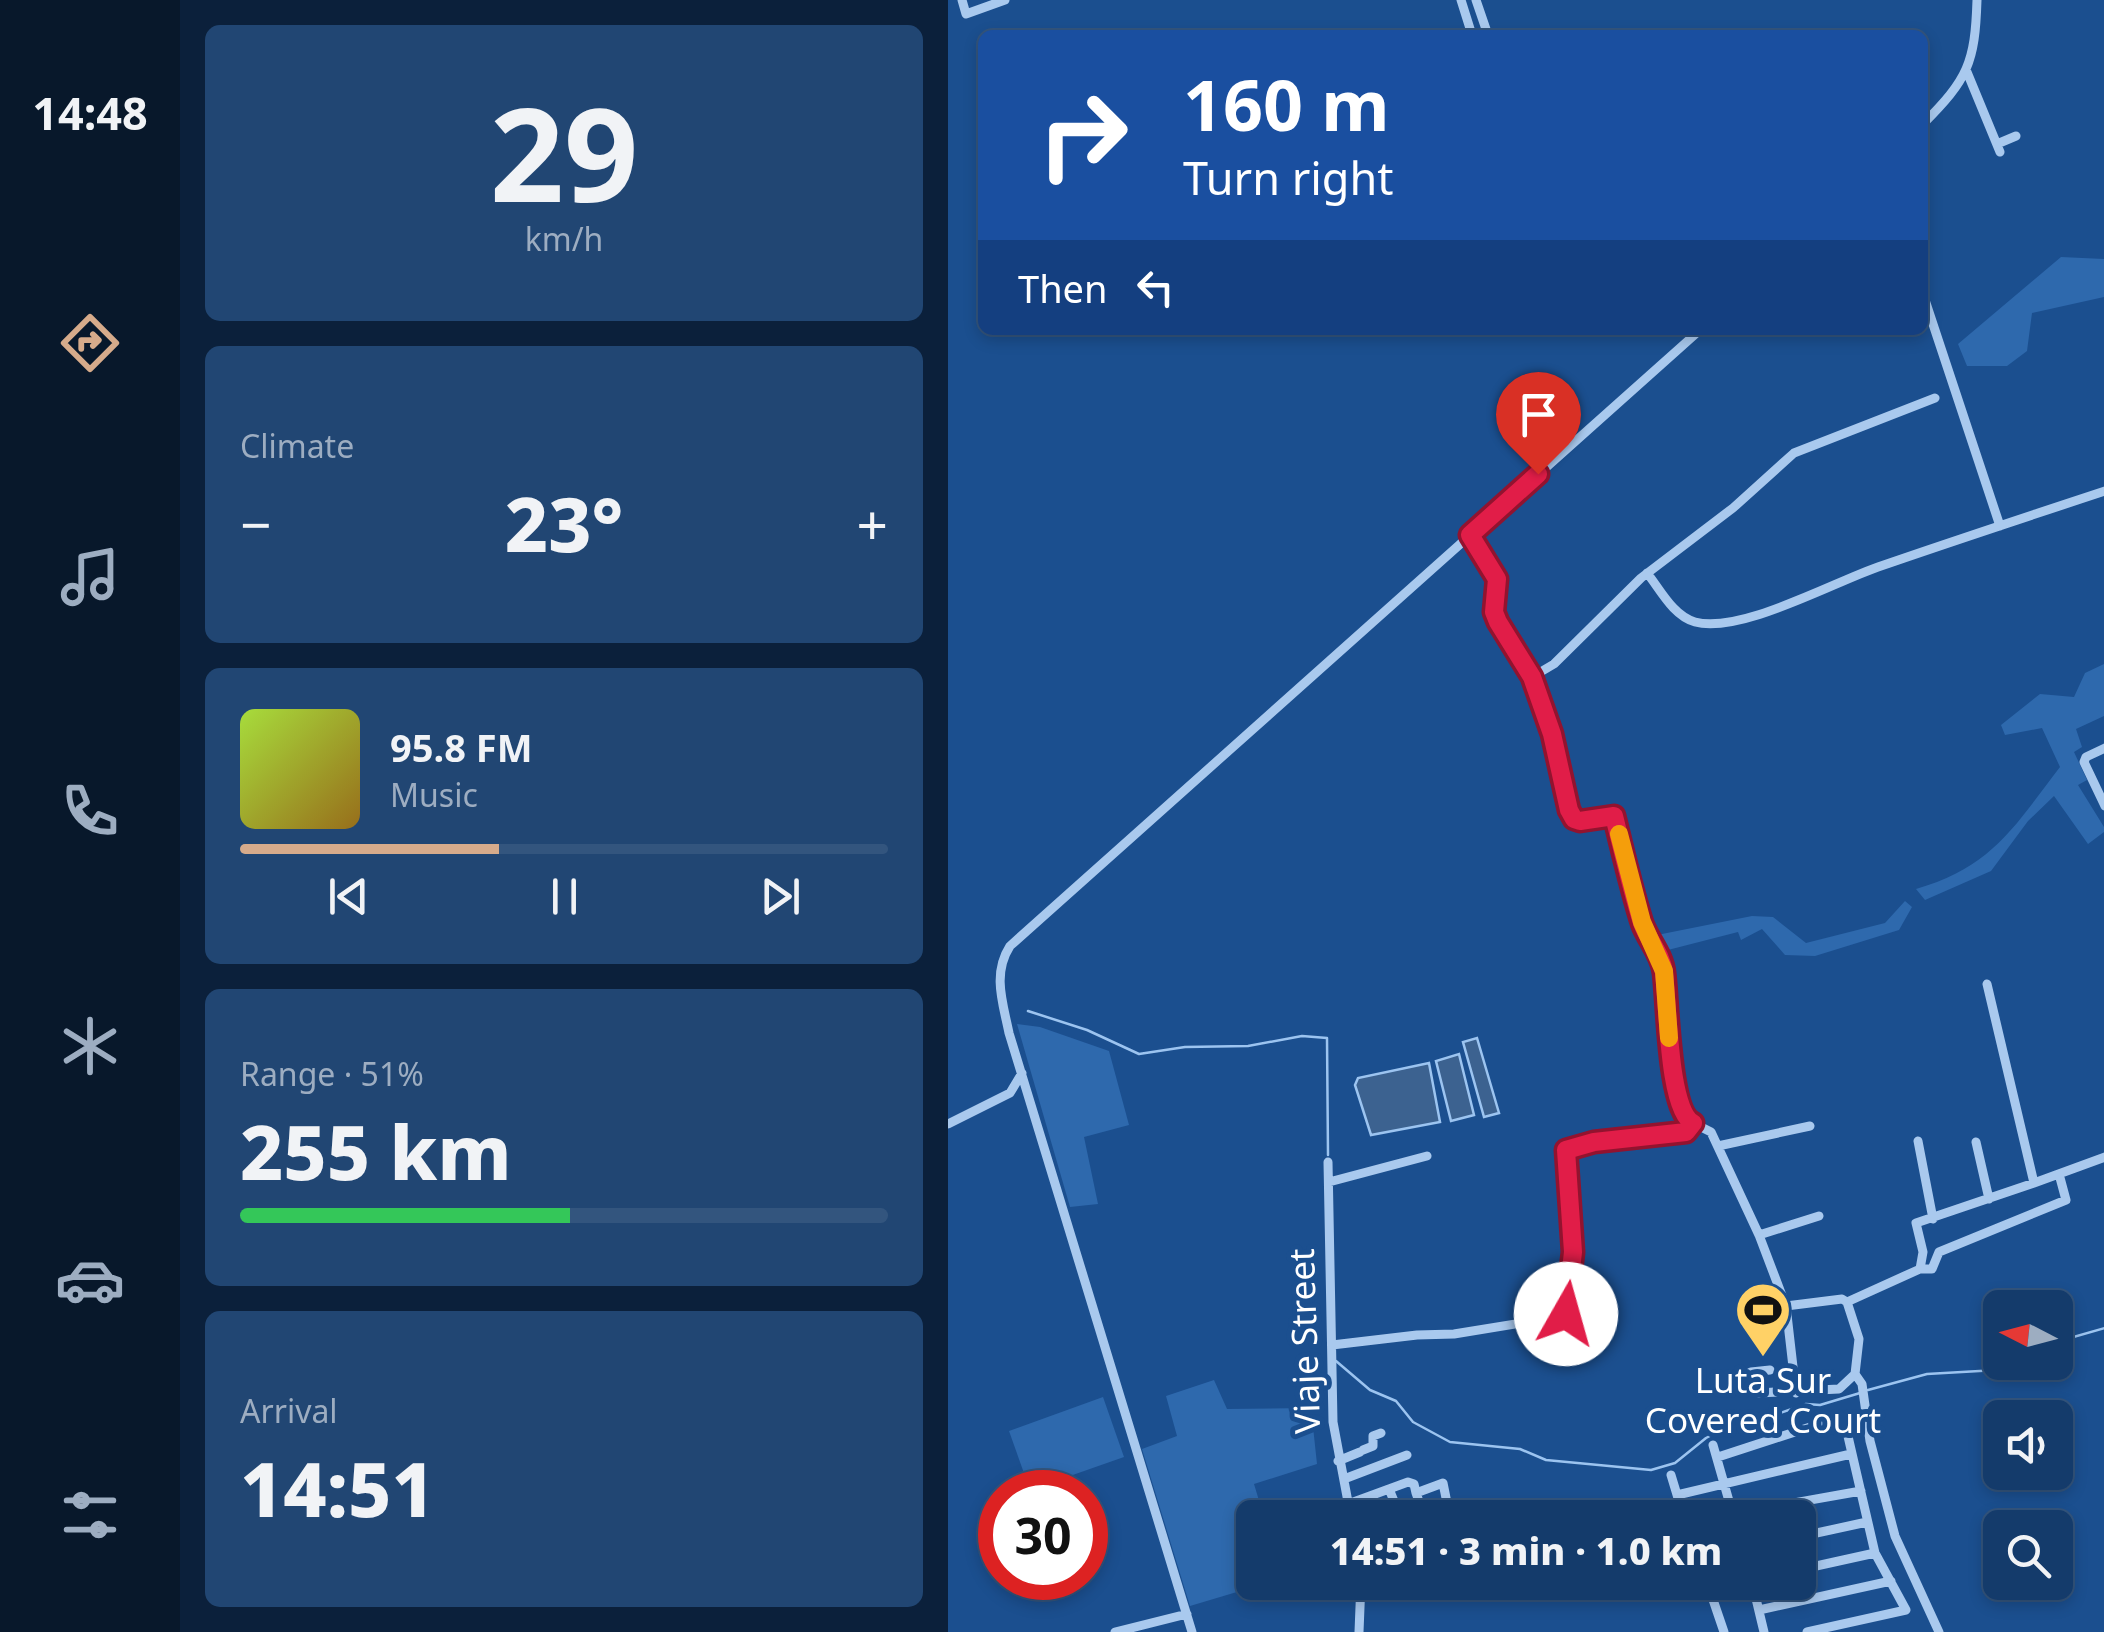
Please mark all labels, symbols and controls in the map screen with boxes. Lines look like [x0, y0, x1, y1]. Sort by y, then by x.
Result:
text: 160 m [1183, 56, 1390, 152]
text: 29 [490, 63, 638, 240]
icon: right [1018, 70, 1148, 200]
text: 14:48 [32, 82, 148, 143]
text: Turn right [1183, 147, 1394, 208]
text: km/h [525, 217, 603, 260]
icon: left [1128, 260, 1183, 315]
text: Then [1018, 262, 1108, 314]
icon: directions [55, 308, 125, 378]
pin [1496, 372, 1581, 475]
icon: arrive [1511, 387, 1566, 442]
text: Climate [240, 424, 354, 467]
text: 23° [505, 472, 623, 574]
text: − [240, 486, 271, 561]
text: + [857, 486, 888, 561]
icon: music [55, 542, 125, 612]
text: 95.8 FM [390, 721, 532, 773]
text: Music [390, 773, 478, 816]
icon: phone [55, 776, 125, 846]
icon: previous [321, 869, 376, 924]
icon: pause [537, 869, 592, 924]
icon: next [753, 869, 808, 924]
icon: climate [55, 1011, 125, 1081]
text: Range · 51% [240, 1052, 424, 1095]
text: 255 km [240, 1100, 511, 1202]
icon: car [55, 1245, 125, 1315]
street label: Viaje Street [1277, 1248, 1330, 1434]
position arrow [1514, 1262, 1618, 1366]
sports icon: Luta Sur Covered Court [1733, 1280, 1793, 1359]
north arrow [1983, 1290, 2073, 1380]
map controls [1983, 1290, 2073, 1600]
place label: Luta Sur Covered Court [1645, 1356, 1881, 1443]
text: Arrival [240, 1389, 338, 1432]
button: sound [1983, 1400, 2073, 1490]
text: 14:51 [240, 1437, 435, 1539]
speed limit sign: 30 [978, 1470, 1108, 1600]
icon: filters [55, 1480, 125, 1550]
button: search [1983, 1510, 2073, 1600]
text: 14:51 · 3 min · 1.0 km [1330, 1524, 1722, 1576]

